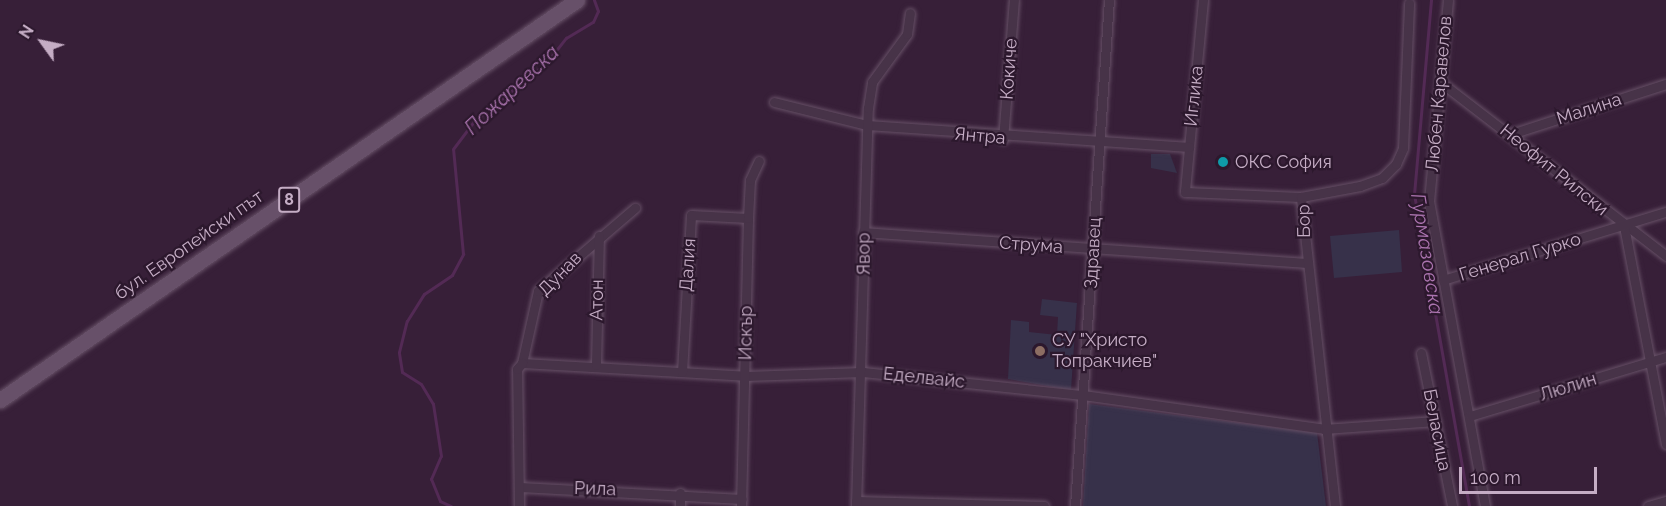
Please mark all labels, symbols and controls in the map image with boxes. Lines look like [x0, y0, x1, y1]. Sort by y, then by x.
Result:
north arrow [12, 12, 72, 72]
street label: Любен Каравелов [1421, 15, 1457, 173]
text: N [15, 22, 38, 42]
street label: Кокиче [996, 38, 1022, 100]
water label: Пожаревска [460, 40, 564, 140]
street label: Иглика [1180, 65, 1208, 127]
street label: Малина [1554, 88, 1624, 130]
street label: Неофит Рилски [1496, 120, 1612, 220]
street label: Янтра [953, 123, 1007, 149]
place label: ОКС София [1235, 151, 1332, 173]
marker: ОКС София [1216, 155, 1230, 169]
street label: бул. Европейски път [111, 186, 267, 304]
road number: 8 [277, 187, 301, 213]
water label: Гурмазовска [1406, 192, 1448, 316]
street label: Бор [1293, 204, 1315, 238]
street label: Здравец [1080, 217, 1106, 289]
street label: Генерал Гурко [1456, 228, 1584, 286]
street label: Струма [998, 232, 1064, 258]
street label: Явор [853, 233, 875, 275]
street label: Далия [675, 238, 701, 292]
street label: Дунав [534, 247, 586, 301]
street label: Атон [586, 279, 608, 321]
street label: Искър [735, 306, 757, 360]
place label: СУ "Христо Топракчиев" [1052, 330, 1157, 372]
marker: СУ "Христо Топракчиев" [1033, 344, 1047, 358]
street label: Еделвайс [882, 363, 966, 393]
street label: Люлин [1537, 368, 1599, 406]
street label: Беласица [1418, 387, 1456, 473]
scale bar [1462, 455, 1600, 493]
text: 100 m [1470, 467, 1521, 488]
street label: Рила [574, 477, 616, 501]

